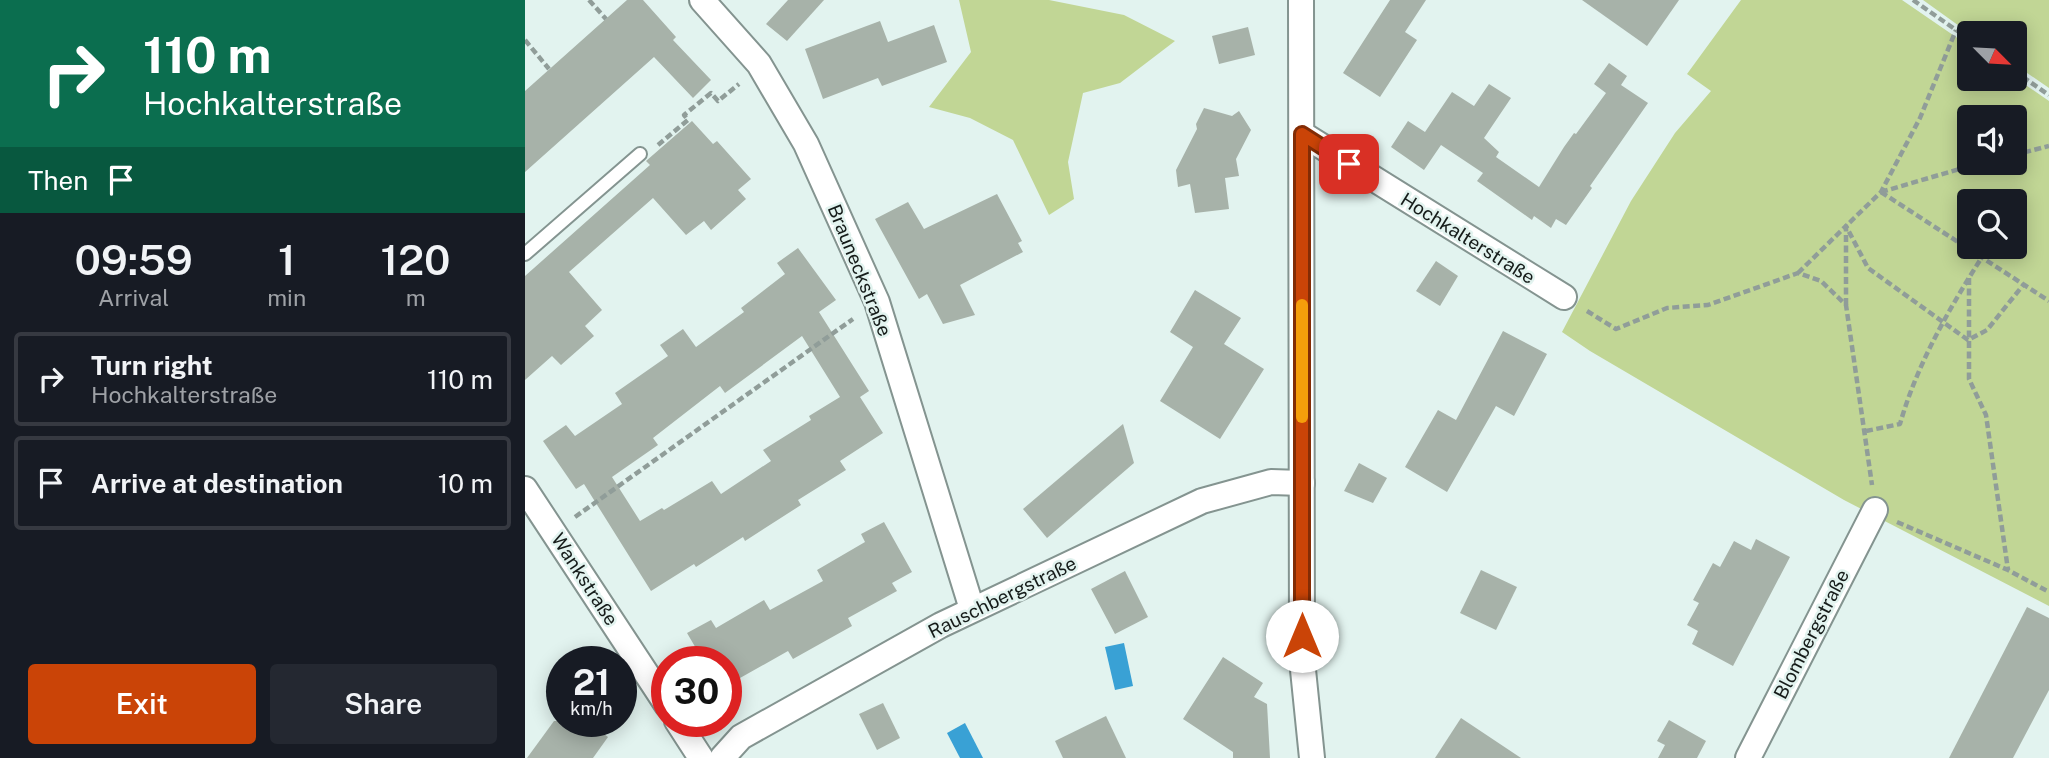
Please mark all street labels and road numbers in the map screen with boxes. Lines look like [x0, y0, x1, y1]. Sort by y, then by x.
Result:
street label: Hochkalterstraße [1397, 188, 1539, 288]
street label: Brauneckstraße [824, 201, 896, 339]
street label: Wankstraße [547, 529, 623, 629]
street label: Rauschbergstraße [924, 552, 1080, 642]
street label: Blombergstraße [1769, 566, 1853, 702]

